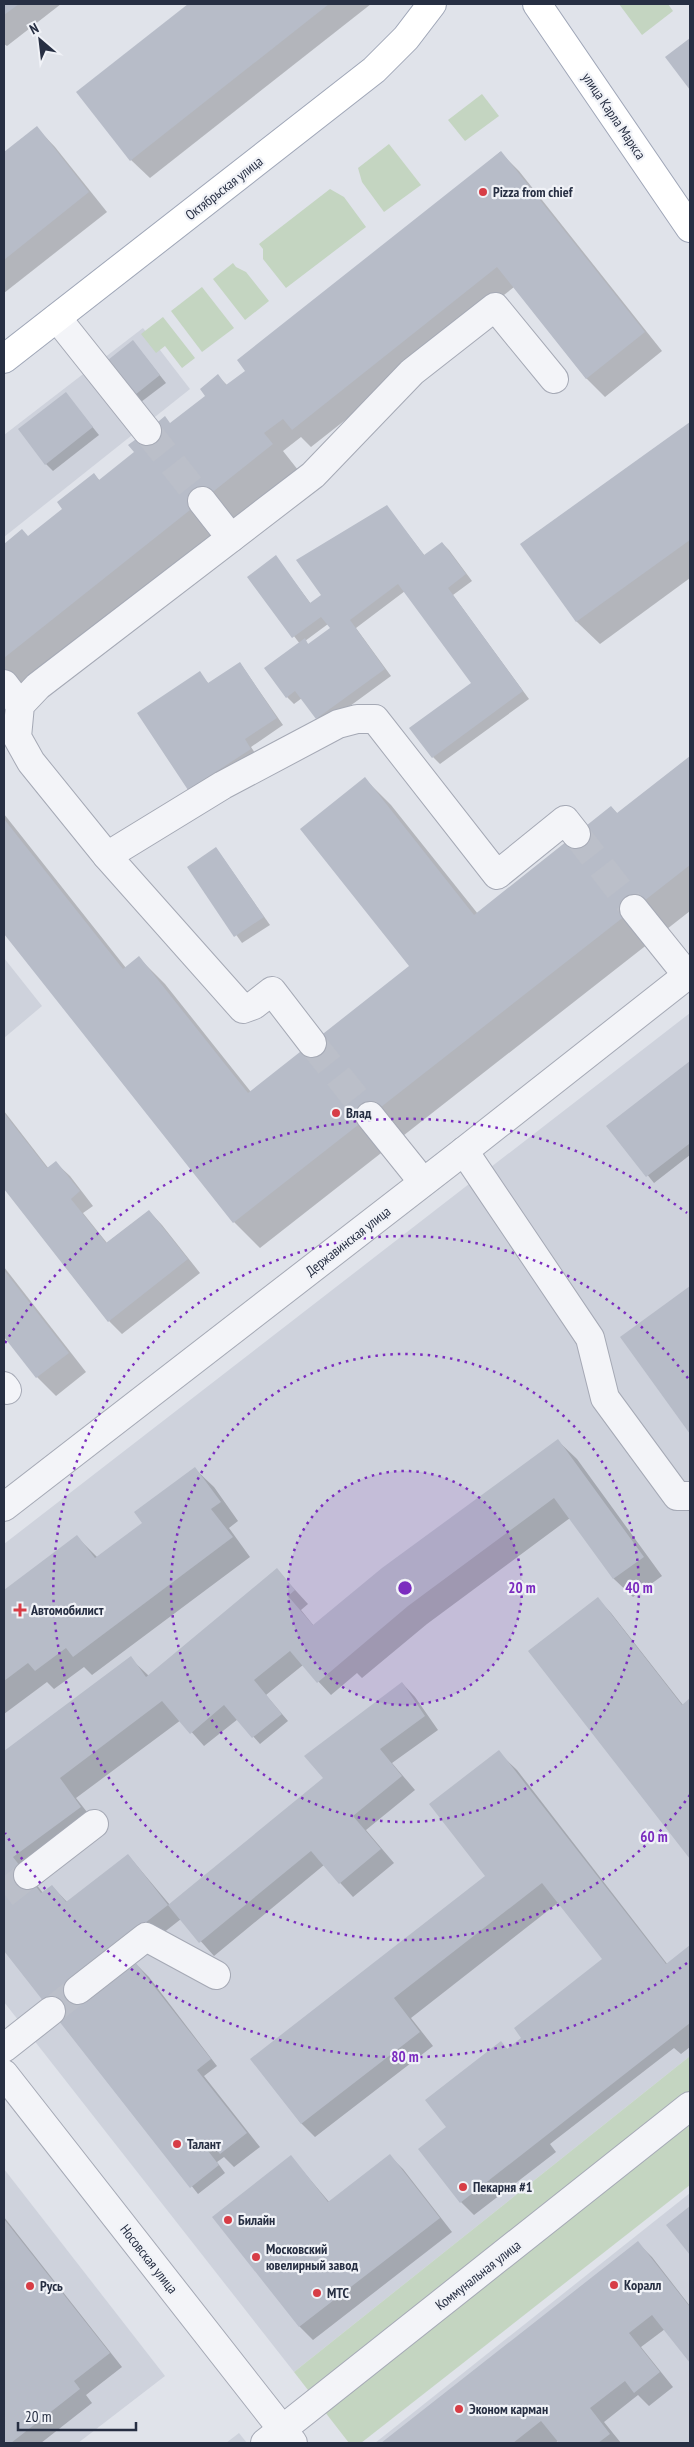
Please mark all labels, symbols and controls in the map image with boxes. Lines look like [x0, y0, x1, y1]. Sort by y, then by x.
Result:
north arrow [15, 15, 65, 65]
text: N [26, 19, 41, 38]
street label: улица Карла Маркса [578, 69, 650, 163]
street label: Октябрьская улица [182, 152, 266, 224]
place label: Pizza from chief [493, 183, 574, 201]
marker: Pizza from chief [477, 186, 489, 198]
place label: Влад [346, 1104, 372, 1122]
marker: Влад [330, 1107, 342, 1119]
street label: Державинская улица [302, 1202, 394, 1280]
text: 20 m [508, 1578, 536, 1597]
text: 40 m [625, 1578, 653, 1597]
centre of rings [396, 1579, 414, 1597]
place label: Автомобилист [30, 1601, 104, 1619]
marker: Автомобилист [13, 1603, 27, 1617]
text: 60 m [640, 1827, 668, 1846]
text: 80 m [391, 2047, 419, 2066]
place label: Талант [187, 2135, 221, 2153]
marker: Талант [171, 2138, 183, 2150]
place label: Пекарня #1 [473, 2178, 532, 2196]
marker: Пекарня #1 [457, 2181, 469, 2193]
place label: Билайн [238, 2211, 275, 2229]
marker: Билайн [222, 2214, 234, 2226]
street label: Носовская улица [116, 2221, 182, 2297]
street label: Коммунальная улица [432, 2236, 524, 2314]
place label: Московский ювелирный завод [266, 2240, 358, 2274]
marker: Московский ювелирный завод [250, 2251, 262, 2263]
place label: Коралл [624, 2276, 661, 2294]
place label: Русь [40, 2277, 63, 2295]
marker: Коралл [608, 2279, 620, 2291]
marker: Русь [24, 2280, 36, 2292]
place label: МТС [327, 2284, 350, 2302]
marker: МТС [311, 2287, 323, 2299]
scale bar [18, 2400, 135, 2432]
place label: Эконом карман [469, 2400, 548, 2418]
marker: Эконом карман [453, 2403, 465, 2415]
text: 20 m [25, 2407, 51, 2426]

